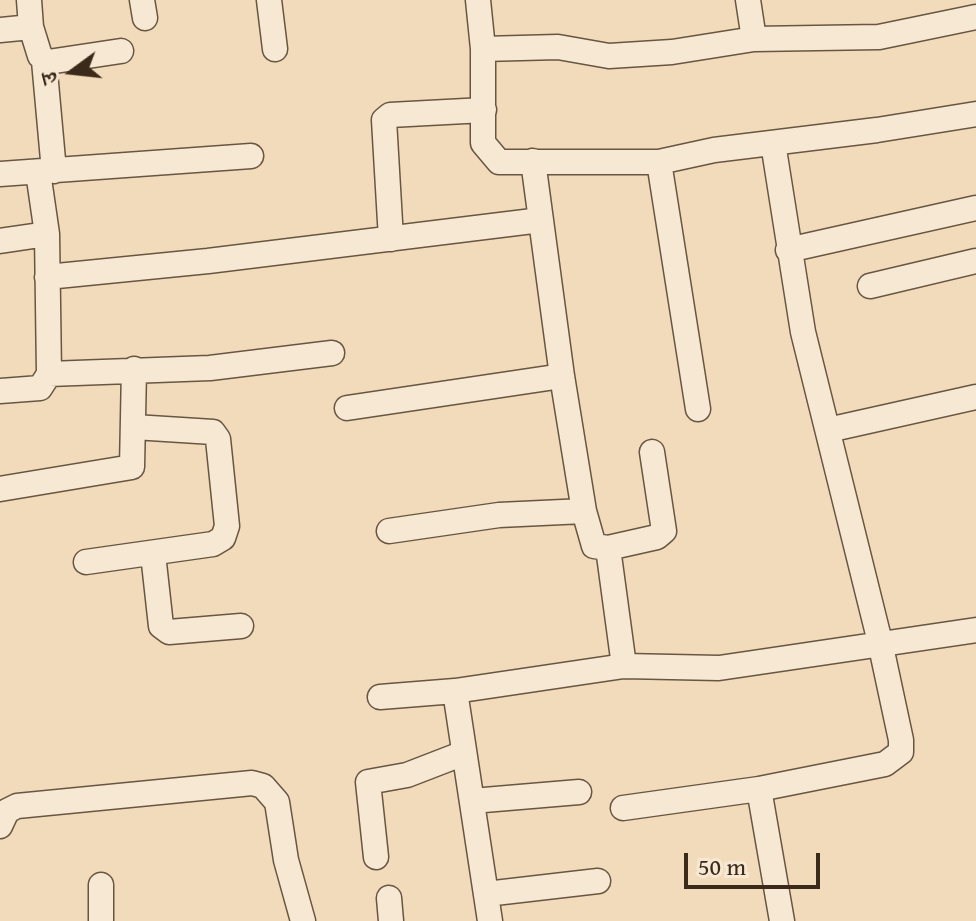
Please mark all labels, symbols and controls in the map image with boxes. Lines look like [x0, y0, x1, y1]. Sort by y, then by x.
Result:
north arrow [32, 32, 112, 112]
text: उ [32, 69, 66, 88]
scale bar [688, 837, 824, 887]
text: 50 m [698, 849, 746, 884]

